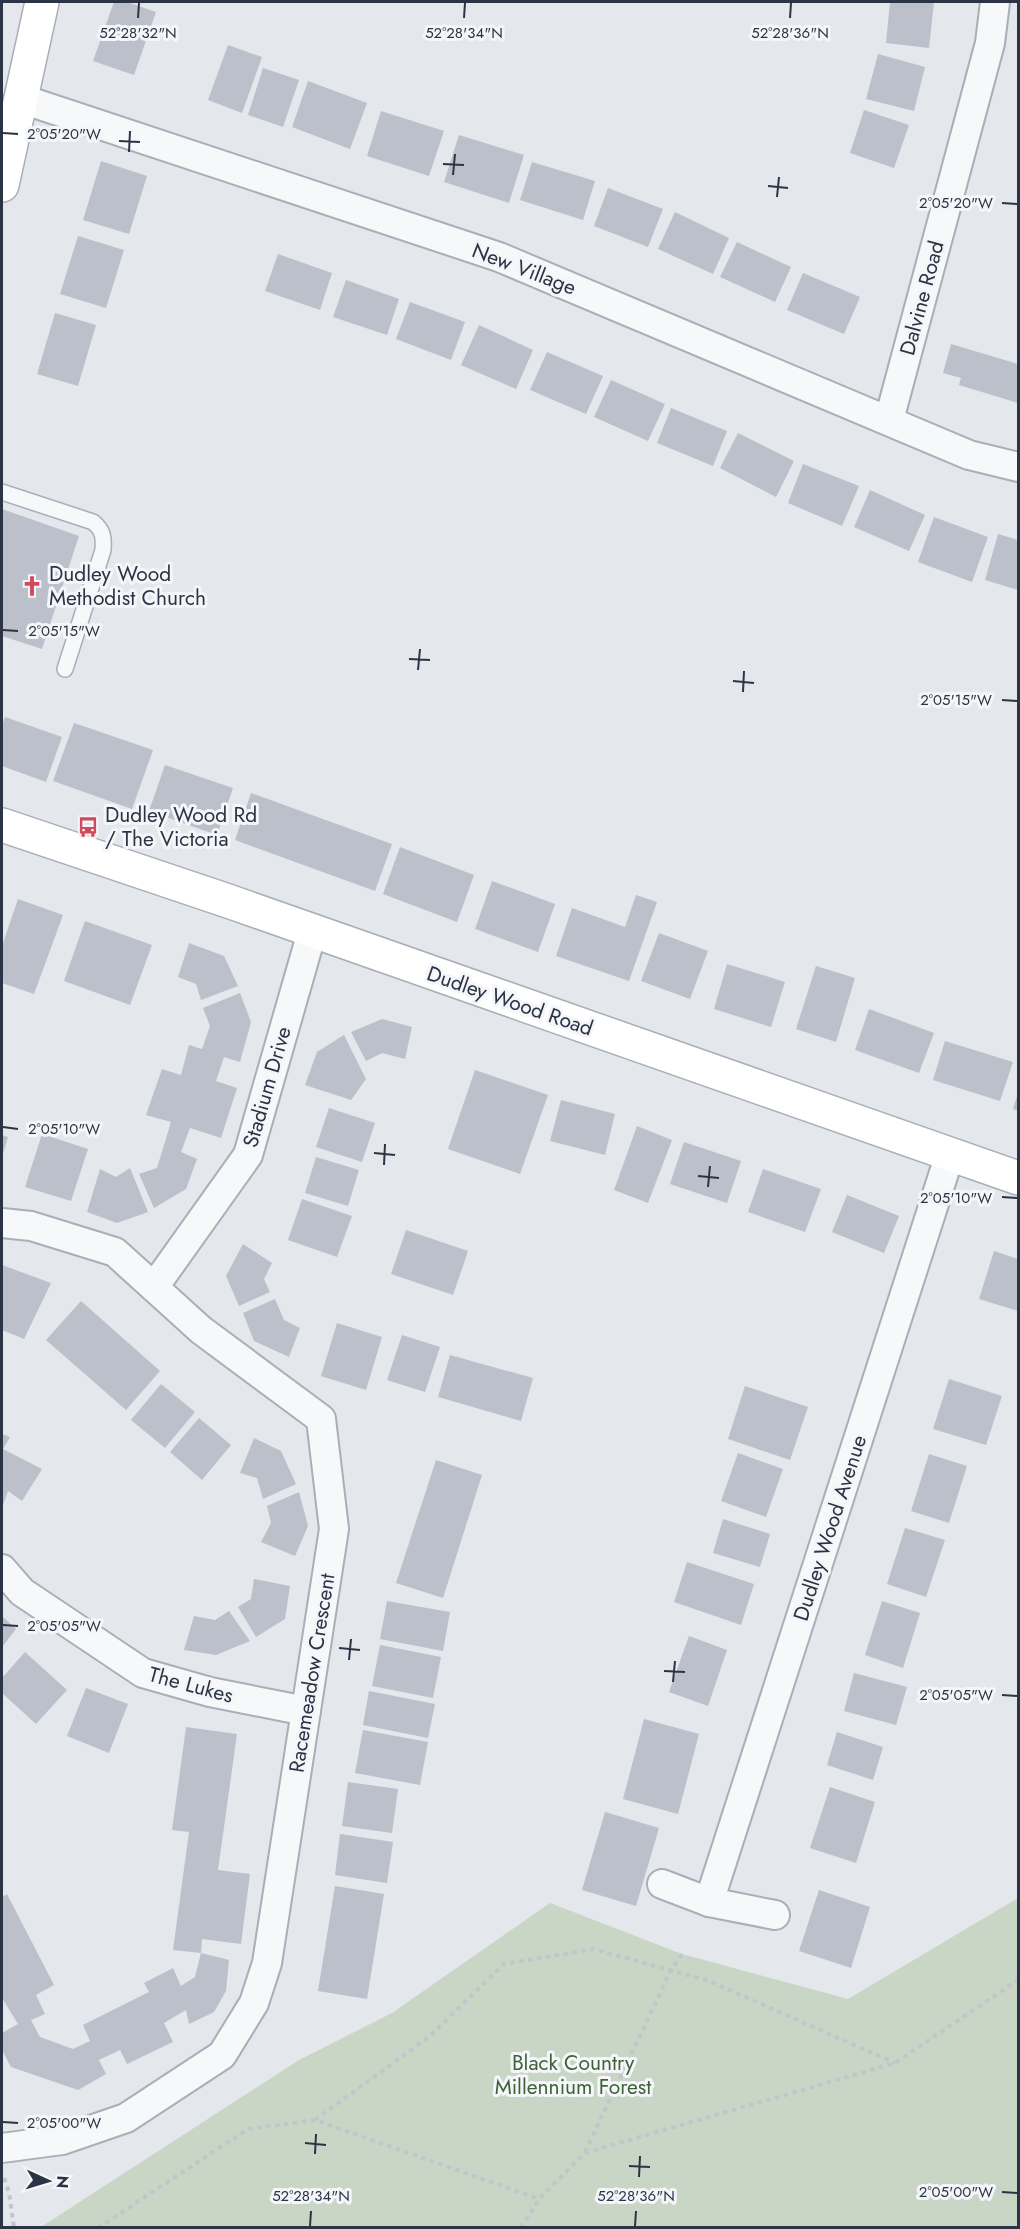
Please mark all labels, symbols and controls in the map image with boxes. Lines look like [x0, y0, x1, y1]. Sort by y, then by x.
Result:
text: 52°28'32"N [99, 22, 177, 44]
text: 52°28'34"N [425, 22, 503, 44]
text: 52°28'36"N [751, 22, 829, 44]
text: 2°05'20"W [27, 123, 101, 145]
text: 2°05'20"W [919, 192, 993, 214]
street label: New Village [468, 235, 581, 303]
street label: Dalvine Road [892, 237, 952, 359]
place label: Dudley Wood Methodist Church [49, 559, 206, 613]
church icon: Dudley Wood Methodist Church [20, 574, 44, 598]
text: 2°05'15"W [28, 620, 100, 642]
text: 2°05'15"W [920, 689, 992, 711]
place label: Dudley Wood Rd / The Victoria [105, 800, 257, 854]
bus stop icon: Dudley Wood Rd / The Victoria [76, 815, 100, 839]
street label: Dudley Wood Road [423, 959, 597, 1043]
street label: Stadium Drive [235, 1023, 299, 1151]
text: 2°05'10"W [28, 1118, 100, 1140]
text: 2°05'10"W [920, 1187, 992, 1209]
street label: Dudley Wood Avenue [786, 1431, 874, 1625]
street label: Racemeadow Crescent [281, 1571, 343, 1775]
text: 2°05'05"W [27, 1615, 101, 1637]
street label: The Lukes [145, 1659, 237, 1711]
text: 2°05'05"W [919, 1684, 993, 1706]
park label: Black Country Millennium Forest [495, 2048, 651, 2102]
text: 2°05'00"W [27, 2112, 101, 2134]
north arrow [18, 2151, 78, 2211]
text: N [51, 2175, 74, 2189]
text: 2°05'00"W [919, 2181, 993, 2203]
text: 52°28'34"N [272, 2185, 350, 2207]
text: 52°28'36"N [597, 2185, 675, 2207]

